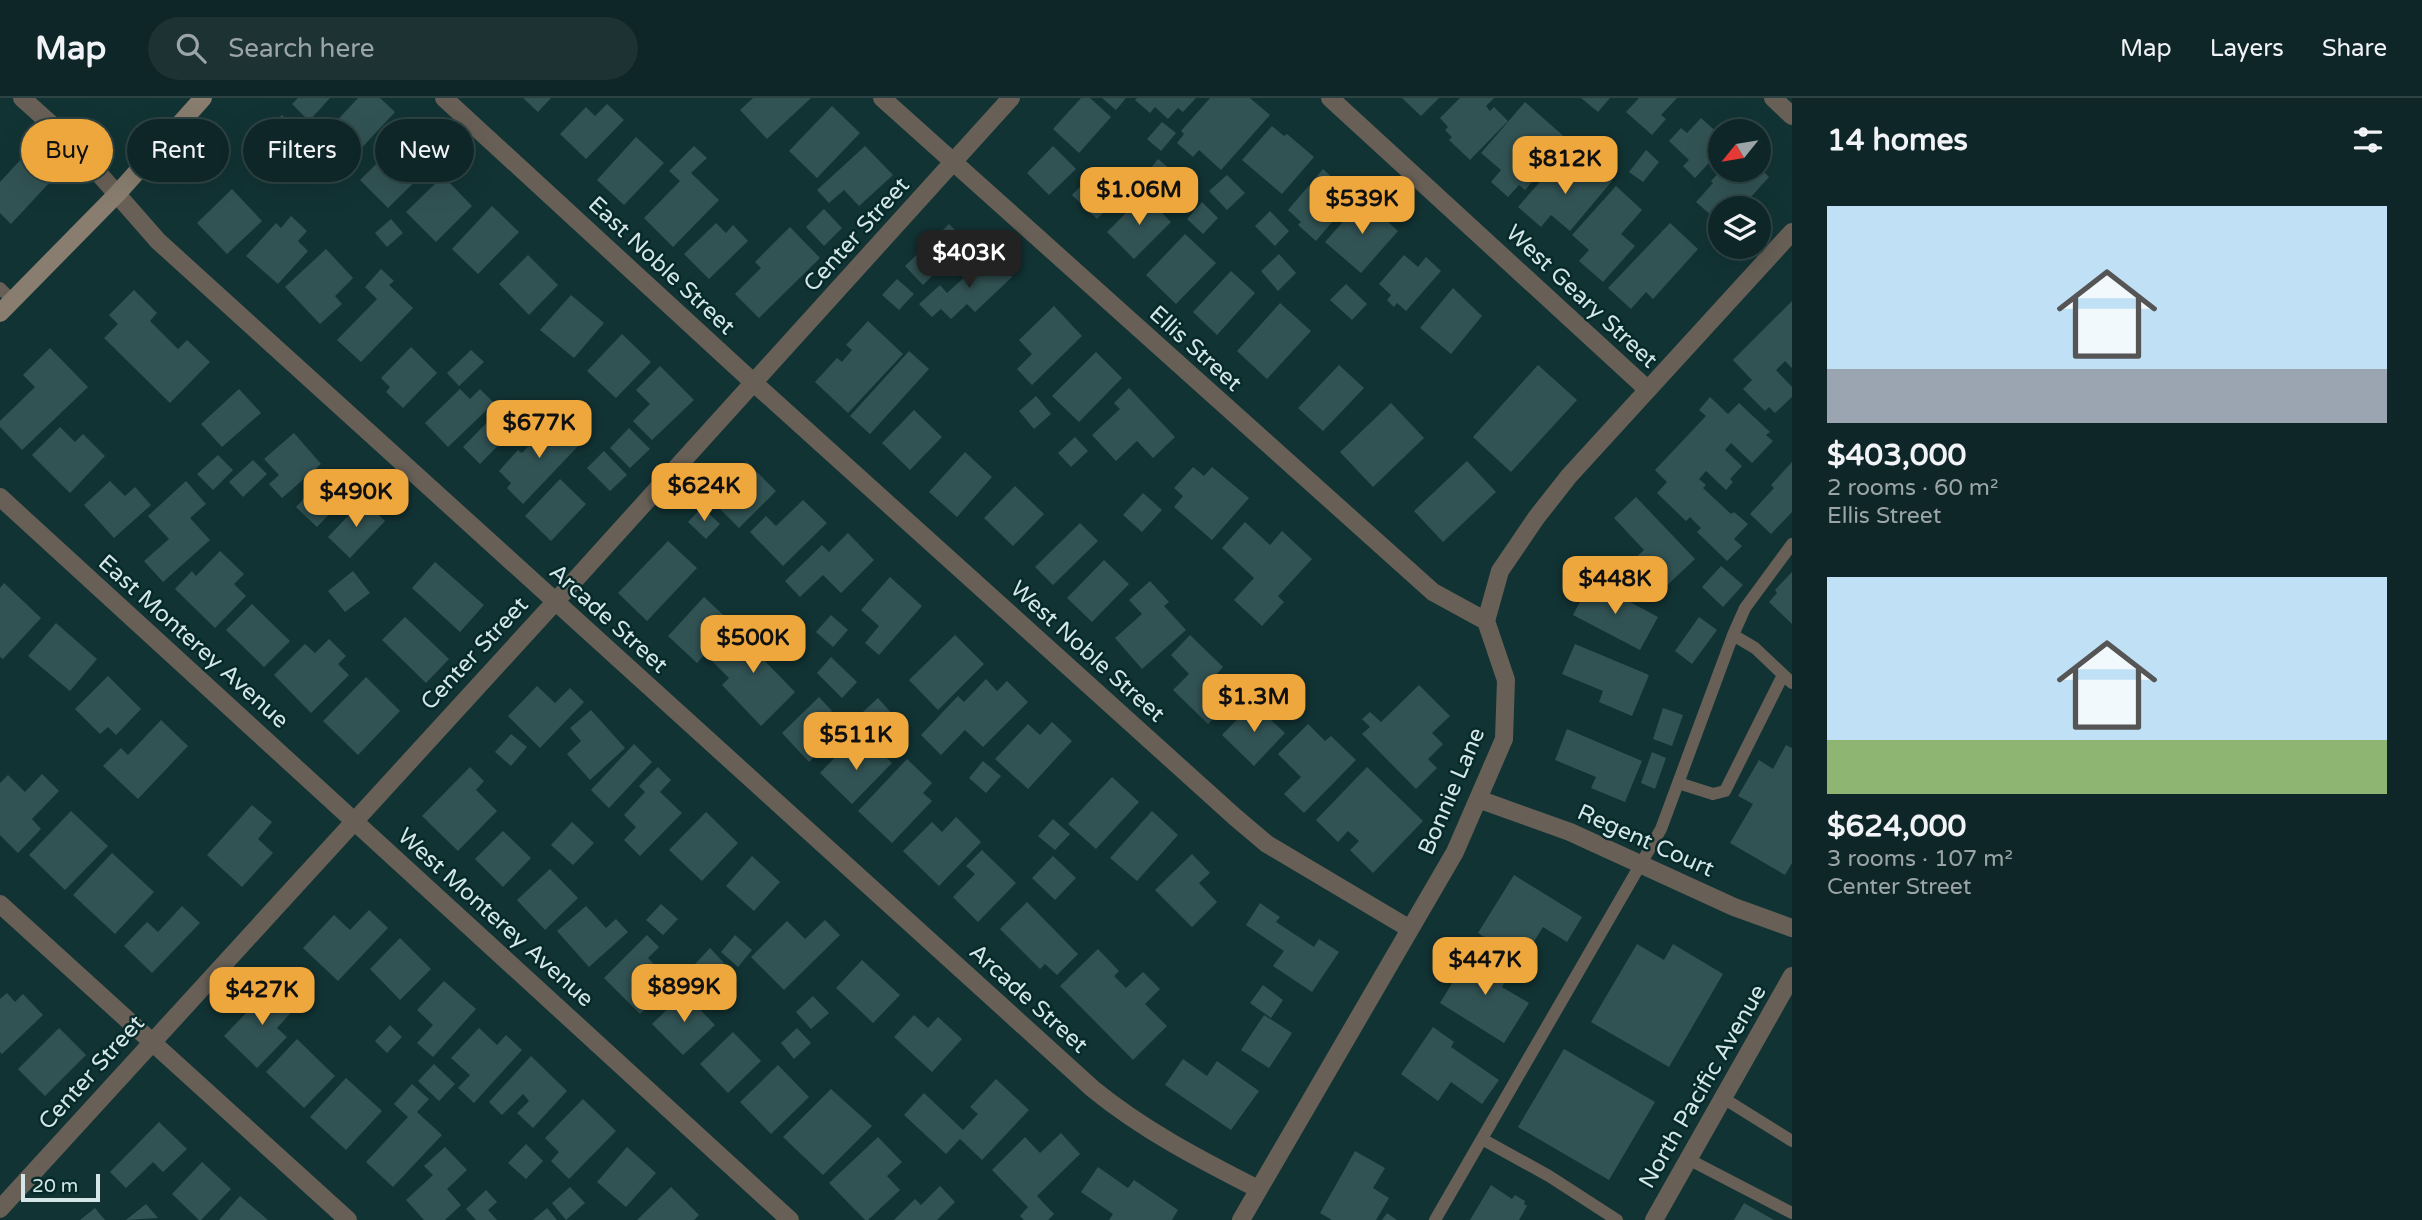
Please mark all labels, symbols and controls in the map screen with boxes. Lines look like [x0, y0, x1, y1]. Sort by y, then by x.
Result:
search box [148, 17, 638, 80]
text: Map [35, 29, 106, 68]
icon: search [172, 29, 210, 67]
text: Search here [228, 33, 374, 64]
text: Map [2120, 34, 2172, 63]
text: Layers [2210, 34, 2284, 63]
text: Share [2322, 34, 2387, 63]
chip: Buy [21, 119, 113, 182]
chip: Rent [127, 119, 229, 182]
chip: Filters [243, 119, 361, 182]
chip: New [375, 119, 474, 182]
north arrow [1708, 119, 1771, 182]
map controls [1708, 119, 1771, 259]
icon: filters [2349, 121, 2387, 159]
text: 14 homes [1827, 122, 1968, 159]
pin: $812K [1516, 136, 1614, 196]
text: $812K [1529, 145, 1601, 173]
pin: $1.06M [1082, 167, 1196, 227]
street label: Center Street [798, 171, 916, 298]
text: $1.06M [1096, 176, 1182, 204]
pin: $539K [1313, 176, 1411, 236]
text: $539K [1326, 185, 1398, 213]
street label: East Noble Street [582, 191, 741, 341]
button: layers [1708, 196, 1771, 259]
street label: West Geary Street [1500, 219, 1663, 374]
pin: $403K [920, 230, 1018, 290]
text: $403K [933, 239, 1005, 267]
icon: home [2044, 251, 2170, 377]
street label: Ellis Street [1143, 300, 1247, 398]
pin: $677K [490, 400, 588, 460]
text: $677K [503, 409, 575, 437]
text: $403,000 [1827, 437, 1966, 474]
pin: $624K [655, 464, 753, 523]
pin: $490K [307, 470, 405, 529]
text: $624K [668, 472, 740, 500]
text: 2 rooms · 60 m² [1827, 474, 1998, 502]
text: $490K [320, 478, 392, 506]
text: Ellis Street [1827, 502, 1942, 530]
street label: East Monterey Avenue [92, 549, 294, 735]
pin: $448K [1566, 556, 1664, 616]
street label: Arcade Street [543, 558, 674, 679]
text: $448K [1579, 565, 1651, 593]
street label: West Noble Street [1004, 575, 1170, 729]
street label: Center Street [415, 591, 534, 716]
pin: $500K [704, 616, 802, 675]
icon: home [2044, 622, 2170, 748]
text: $500K [717, 624, 789, 652]
pin: $1.3M [1205, 674, 1303, 734]
text: $1.3M [1218, 683, 1290, 711]
pin: $511K [807, 712, 905, 772]
text: $511K [820, 721, 892, 749]
street label: Bonnie Lane [1413, 723, 1491, 859]
street label: Regent Court [1573, 798, 1718, 884]
text: $624,000 [1827, 808, 1966, 845]
street label: West Monterey Avenue [391, 822, 599, 1013]
text: 3 rooms · 107 m² [1827, 845, 2013, 873]
text: Center Street [1827, 873, 1972, 901]
pin: $447K [1436, 937, 1534, 997]
street label: Arcade Street [963, 938, 1094, 1059]
text: $447K [1449, 946, 1521, 974]
pin: $899K [635, 964, 733, 1024]
pin: $427K [213, 968, 311, 1027]
text: $899K [648, 973, 720, 1001]
text: $427K [226, 976, 298, 1004]
street label: North Pacific Avenue [1633, 980, 1773, 1193]
street label: Center Street [33, 1009, 151, 1136]
scale bar [21, 1171, 100, 1203]
text: 20 m [32, 1175, 78, 1197]

